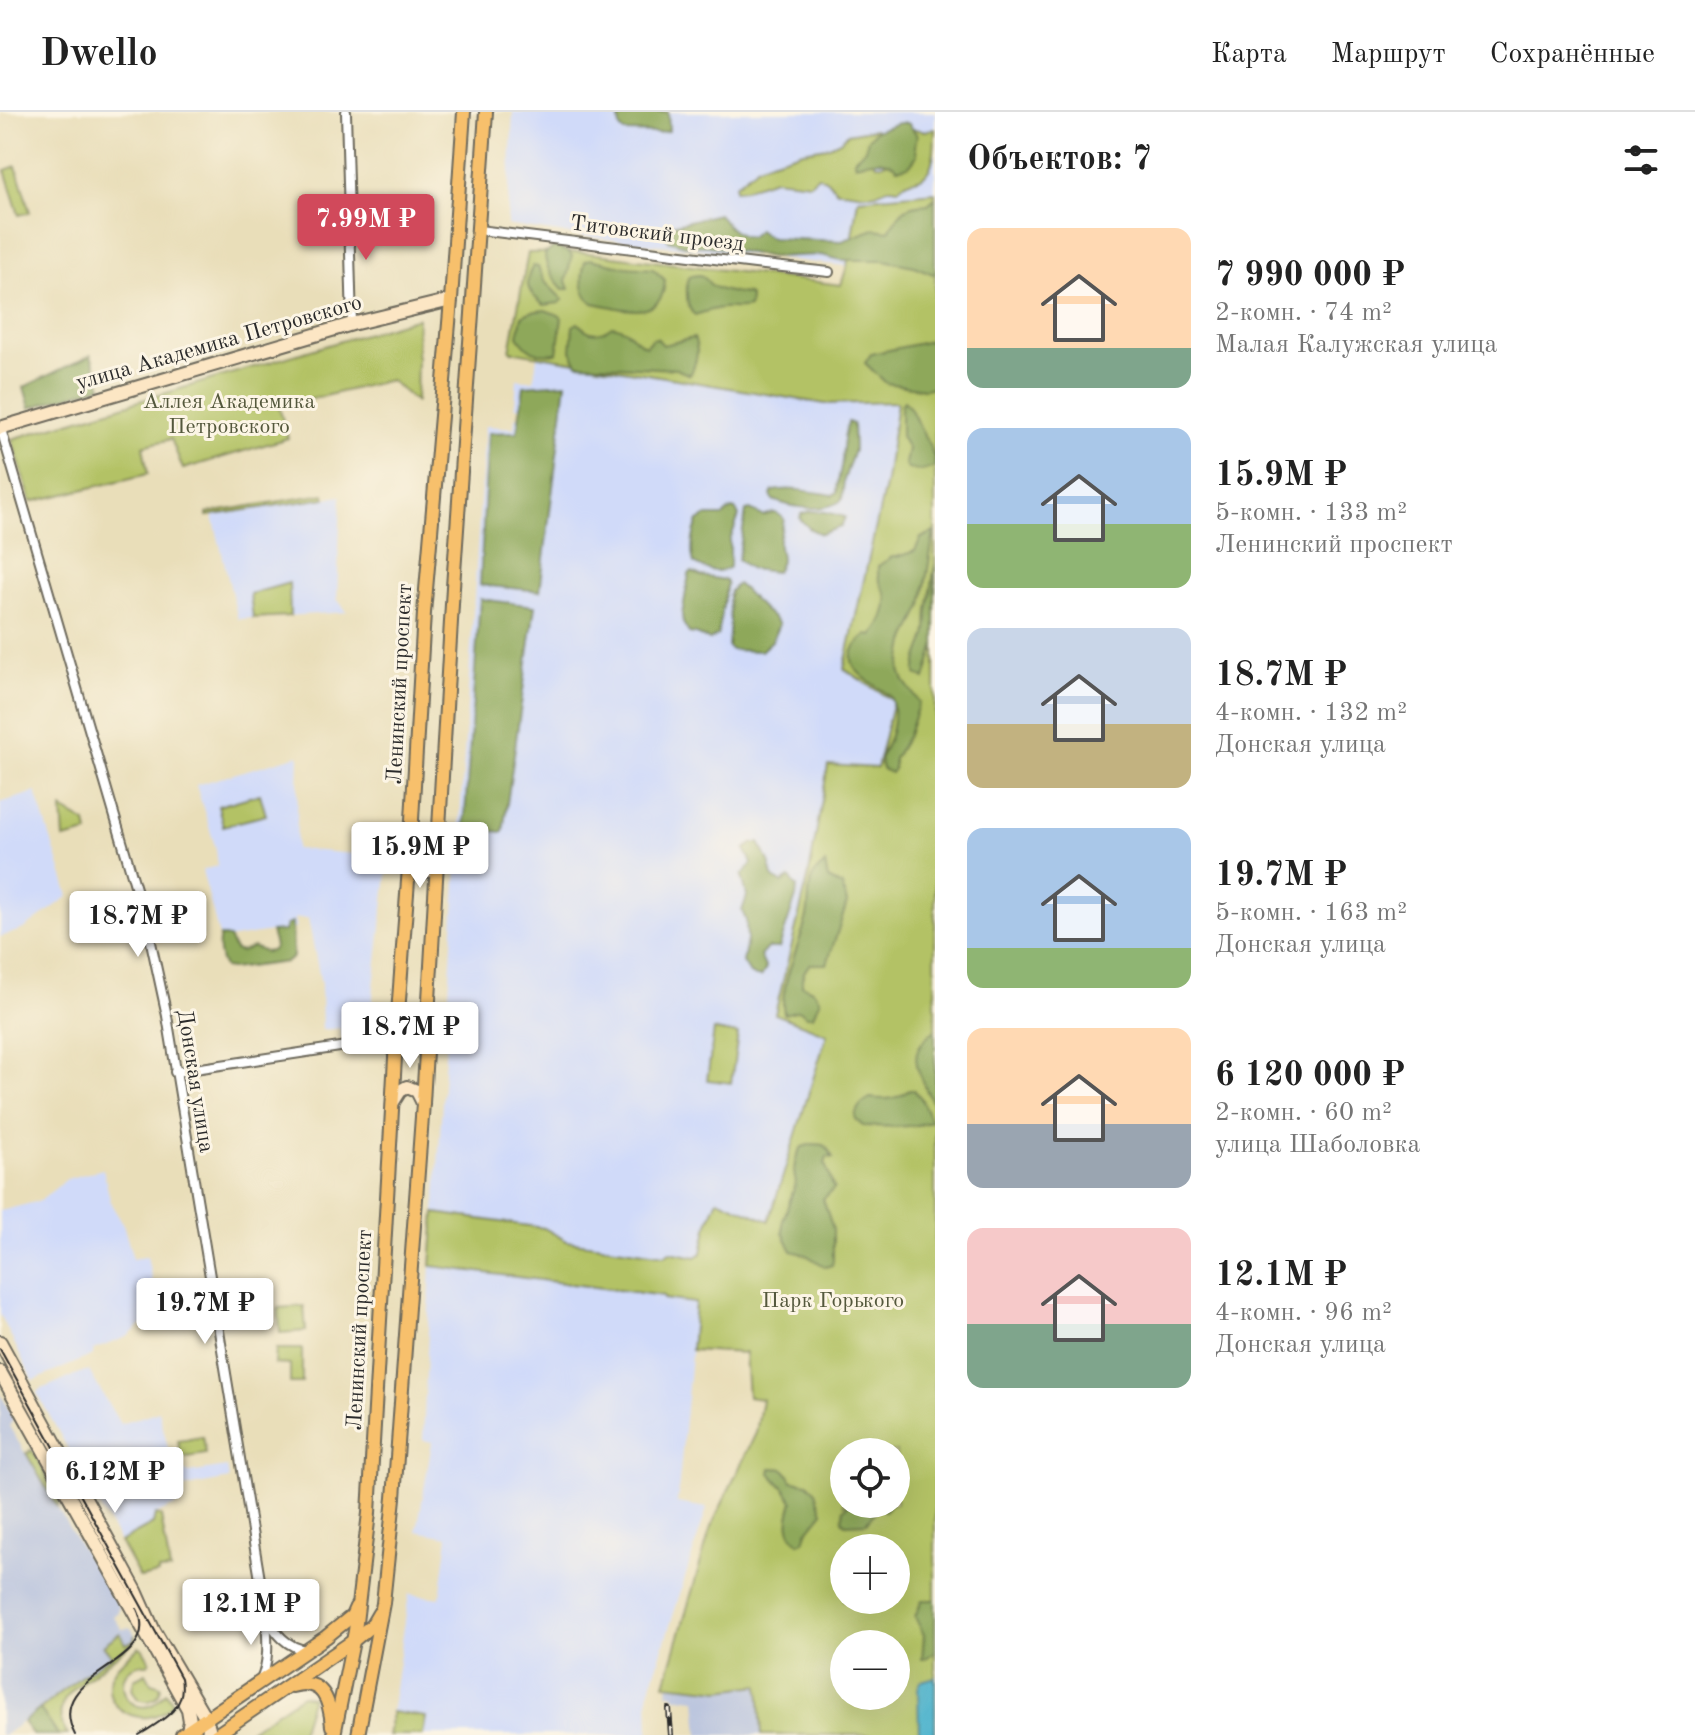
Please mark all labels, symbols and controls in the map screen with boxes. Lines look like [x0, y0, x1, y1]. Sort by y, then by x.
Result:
text: Dwello [40, 36, 158, 74]
text: Карта [1211, 41, 1287, 69]
text: Маршрут [1331, 41, 1446, 69]
text: Сохранённые [1490, 41, 1655, 69]
icon: filters [1619, 138, 1663, 182]
text: Объектов: 7 [967, 143, 1152, 177]
pin: 7.99M ₽ [292, 194, 440, 262]
text: 7.99M ₽ [315, 207, 417, 233]
street label: Титовский проезд [569, 212, 745, 256]
text: 7 990 000 ₽ [1215, 259, 1405, 293]
icon: home [1031, 260, 1127, 356]
street label: улица Академика Петровского [74, 292, 364, 394]
text: 2-комн. · 74 m² [1215, 300, 1392, 326]
text: Малая Калужская улица [1215, 332, 1497, 358]
park label: Аллея Академика Петровского [143, 391, 316, 438]
text: 15.9M ₽ [1215, 459, 1347, 493]
icon: home [1031, 460, 1127, 556]
text: 5-комн. · 133 m² [1215, 500, 1407, 526]
text: Ленинский проспект [1215, 532, 1453, 558]
street label: Ленинский проспект [384, 583, 416, 785]
text: 18.7M ₽ [1215, 659, 1347, 693]
icon: home [1031, 660, 1127, 756]
text: 4-комн. · 132 m² [1215, 700, 1407, 726]
text: Донская улица [1215, 732, 1386, 758]
pin: 15.9M ₽ [346, 822, 494, 890]
text: 15.9M ₽ [369, 835, 471, 861]
text: 19.7M ₽ [1215, 859, 1347, 893]
icon: home [1031, 860, 1127, 956]
pin: 18.7M ₽ [64, 891, 212, 959]
text: 5-комн. · 163 m² [1215, 900, 1407, 926]
text: 18.7M ₽ [87, 904, 189, 930]
text: Донская улица [1215, 932, 1386, 958]
pin: 18.7M ₽ [336, 1002, 484, 1070]
street label: Донская улица [173, 1008, 217, 1154]
text: 18.7M ₽ [359, 1015, 461, 1041]
text: 6 120 000 ₽ [1215, 1059, 1405, 1093]
icon: home [1031, 1060, 1127, 1156]
text: 2-комн. · 60 m² [1215, 1100, 1392, 1126]
text: улица Шаболовка [1215, 1132, 1420, 1158]
street label: Ленинский проспект [344, 1229, 376, 1431]
text: 12.1M ₽ [1215, 1259, 1347, 1293]
icon: home [1031, 1260, 1127, 1356]
pin: 19.7M ₽ [131, 1278, 279, 1346]
park label: Парк Горького [762, 1290, 904, 1312]
text: 19.7M ₽ [154, 1291, 256, 1317]
text: 4-комн. · 96 m² [1215, 1300, 1392, 1326]
text: Донская улица [1215, 1332, 1386, 1358]
map controls [830, 1438, 910, 1710]
button: locate [830, 1438, 910, 1518]
pin: 6.12M ₽ [41, 1447, 189, 1515]
text: 6.12M ₽ [64, 1460, 166, 1486]
button: + [830, 1534, 910, 1614]
pin: 12.1M ₽ [177, 1579, 325, 1647]
text: 12.1M ₽ [200, 1592, 302, 1618]
button: − [830, 1630, 910, 1710]

